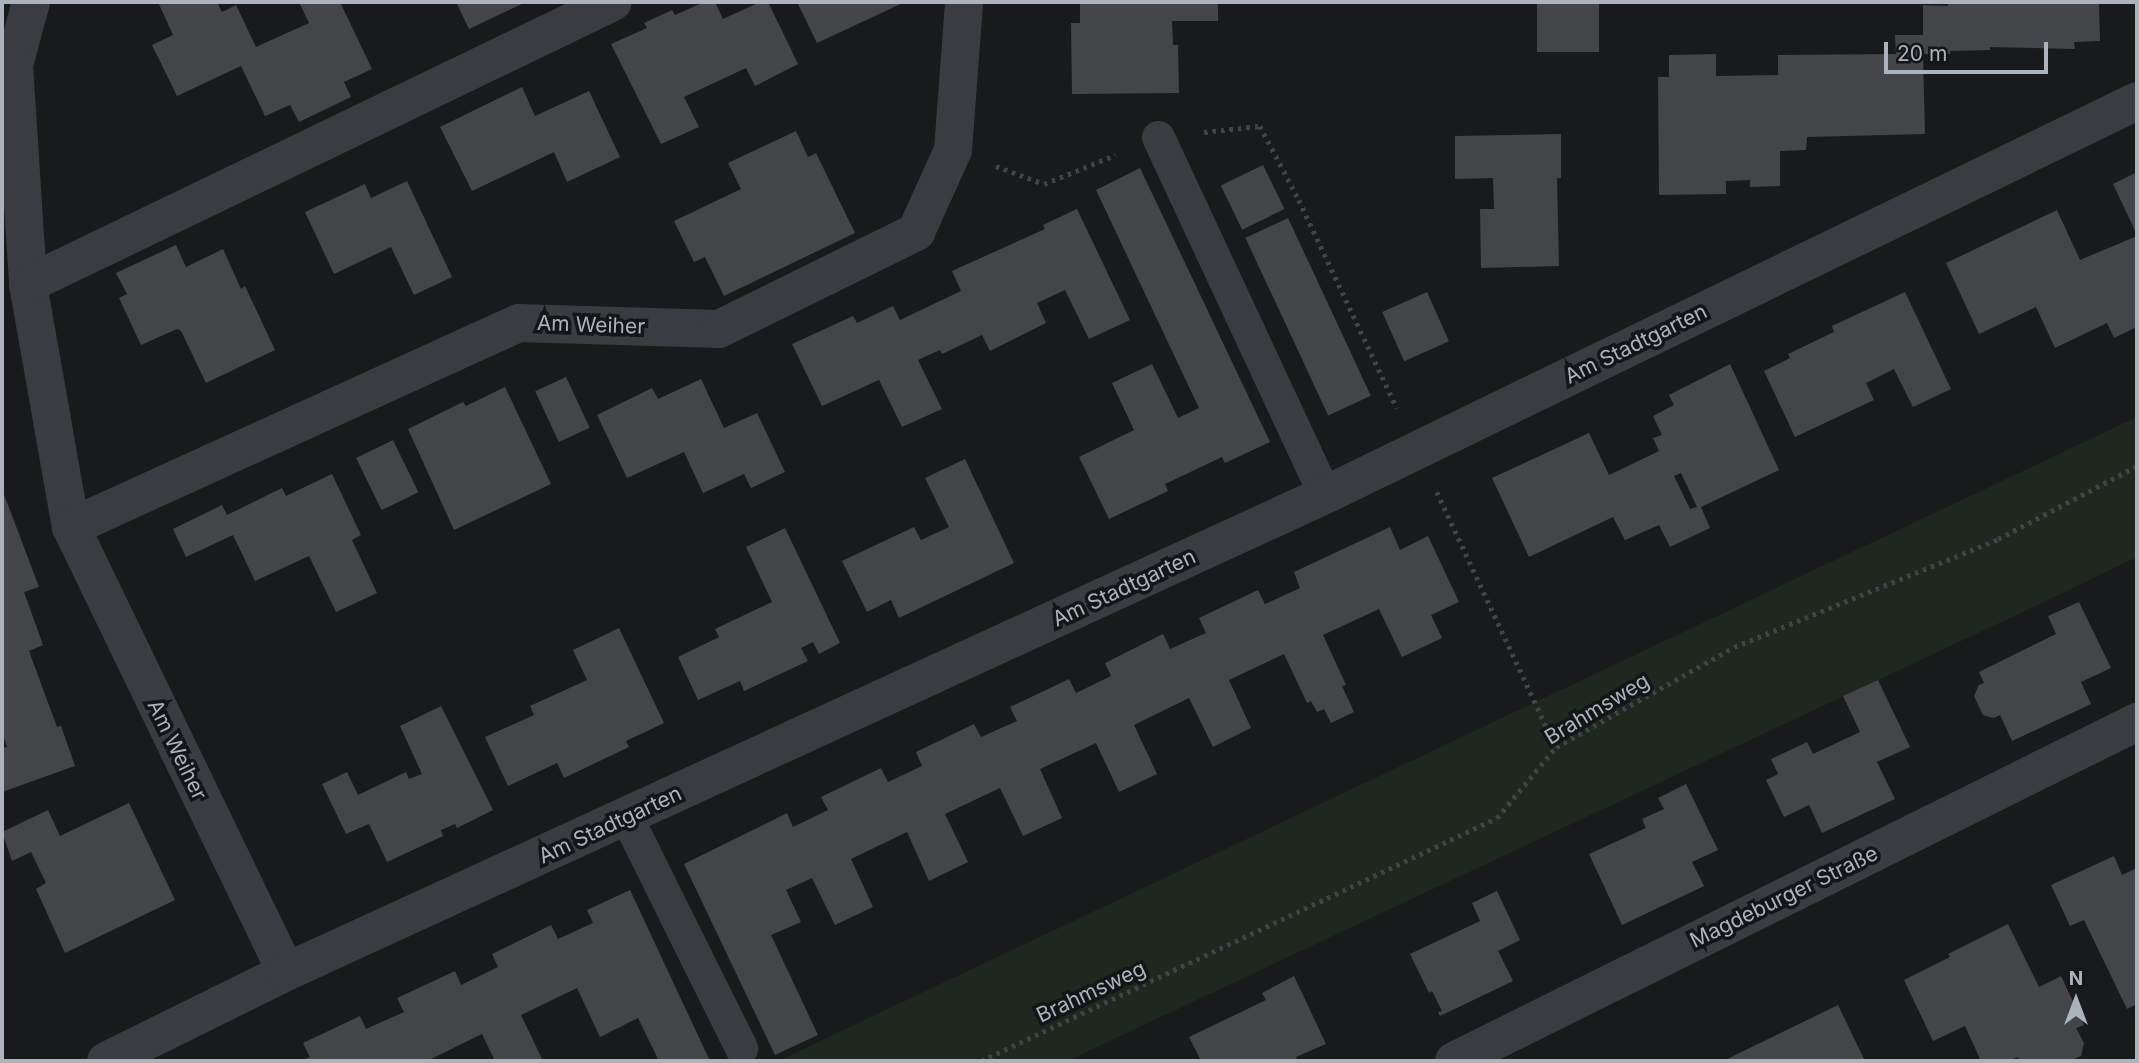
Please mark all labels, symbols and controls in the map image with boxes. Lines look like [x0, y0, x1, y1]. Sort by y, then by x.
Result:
scale bar [1887, 28, 2052, 72]
text: 20 m [1897, 41, 1947, 66]
street label: Am Stadtgarten [1561, 299, 1711, 389]
street label: Am Weiher [536, 311, 646, 339]
street label: Am Stadtgarten [1048, 544, 1200, 632]
street label: Brahmsweg [1540, 668, 1654, 750]
street label: Am Weiher [142, 696, 212, 804]
street label: Am Stadtgarten [534, 781, 686, 869]
street label: Magdeburger Straße [1686, 841, 1882, 953]
street label: Brahmsweg [1033, 956, 1149, 1028]
north arrow [2041, 965, 2111, 1035]
text: N [2069, 967, 2083, 990]

